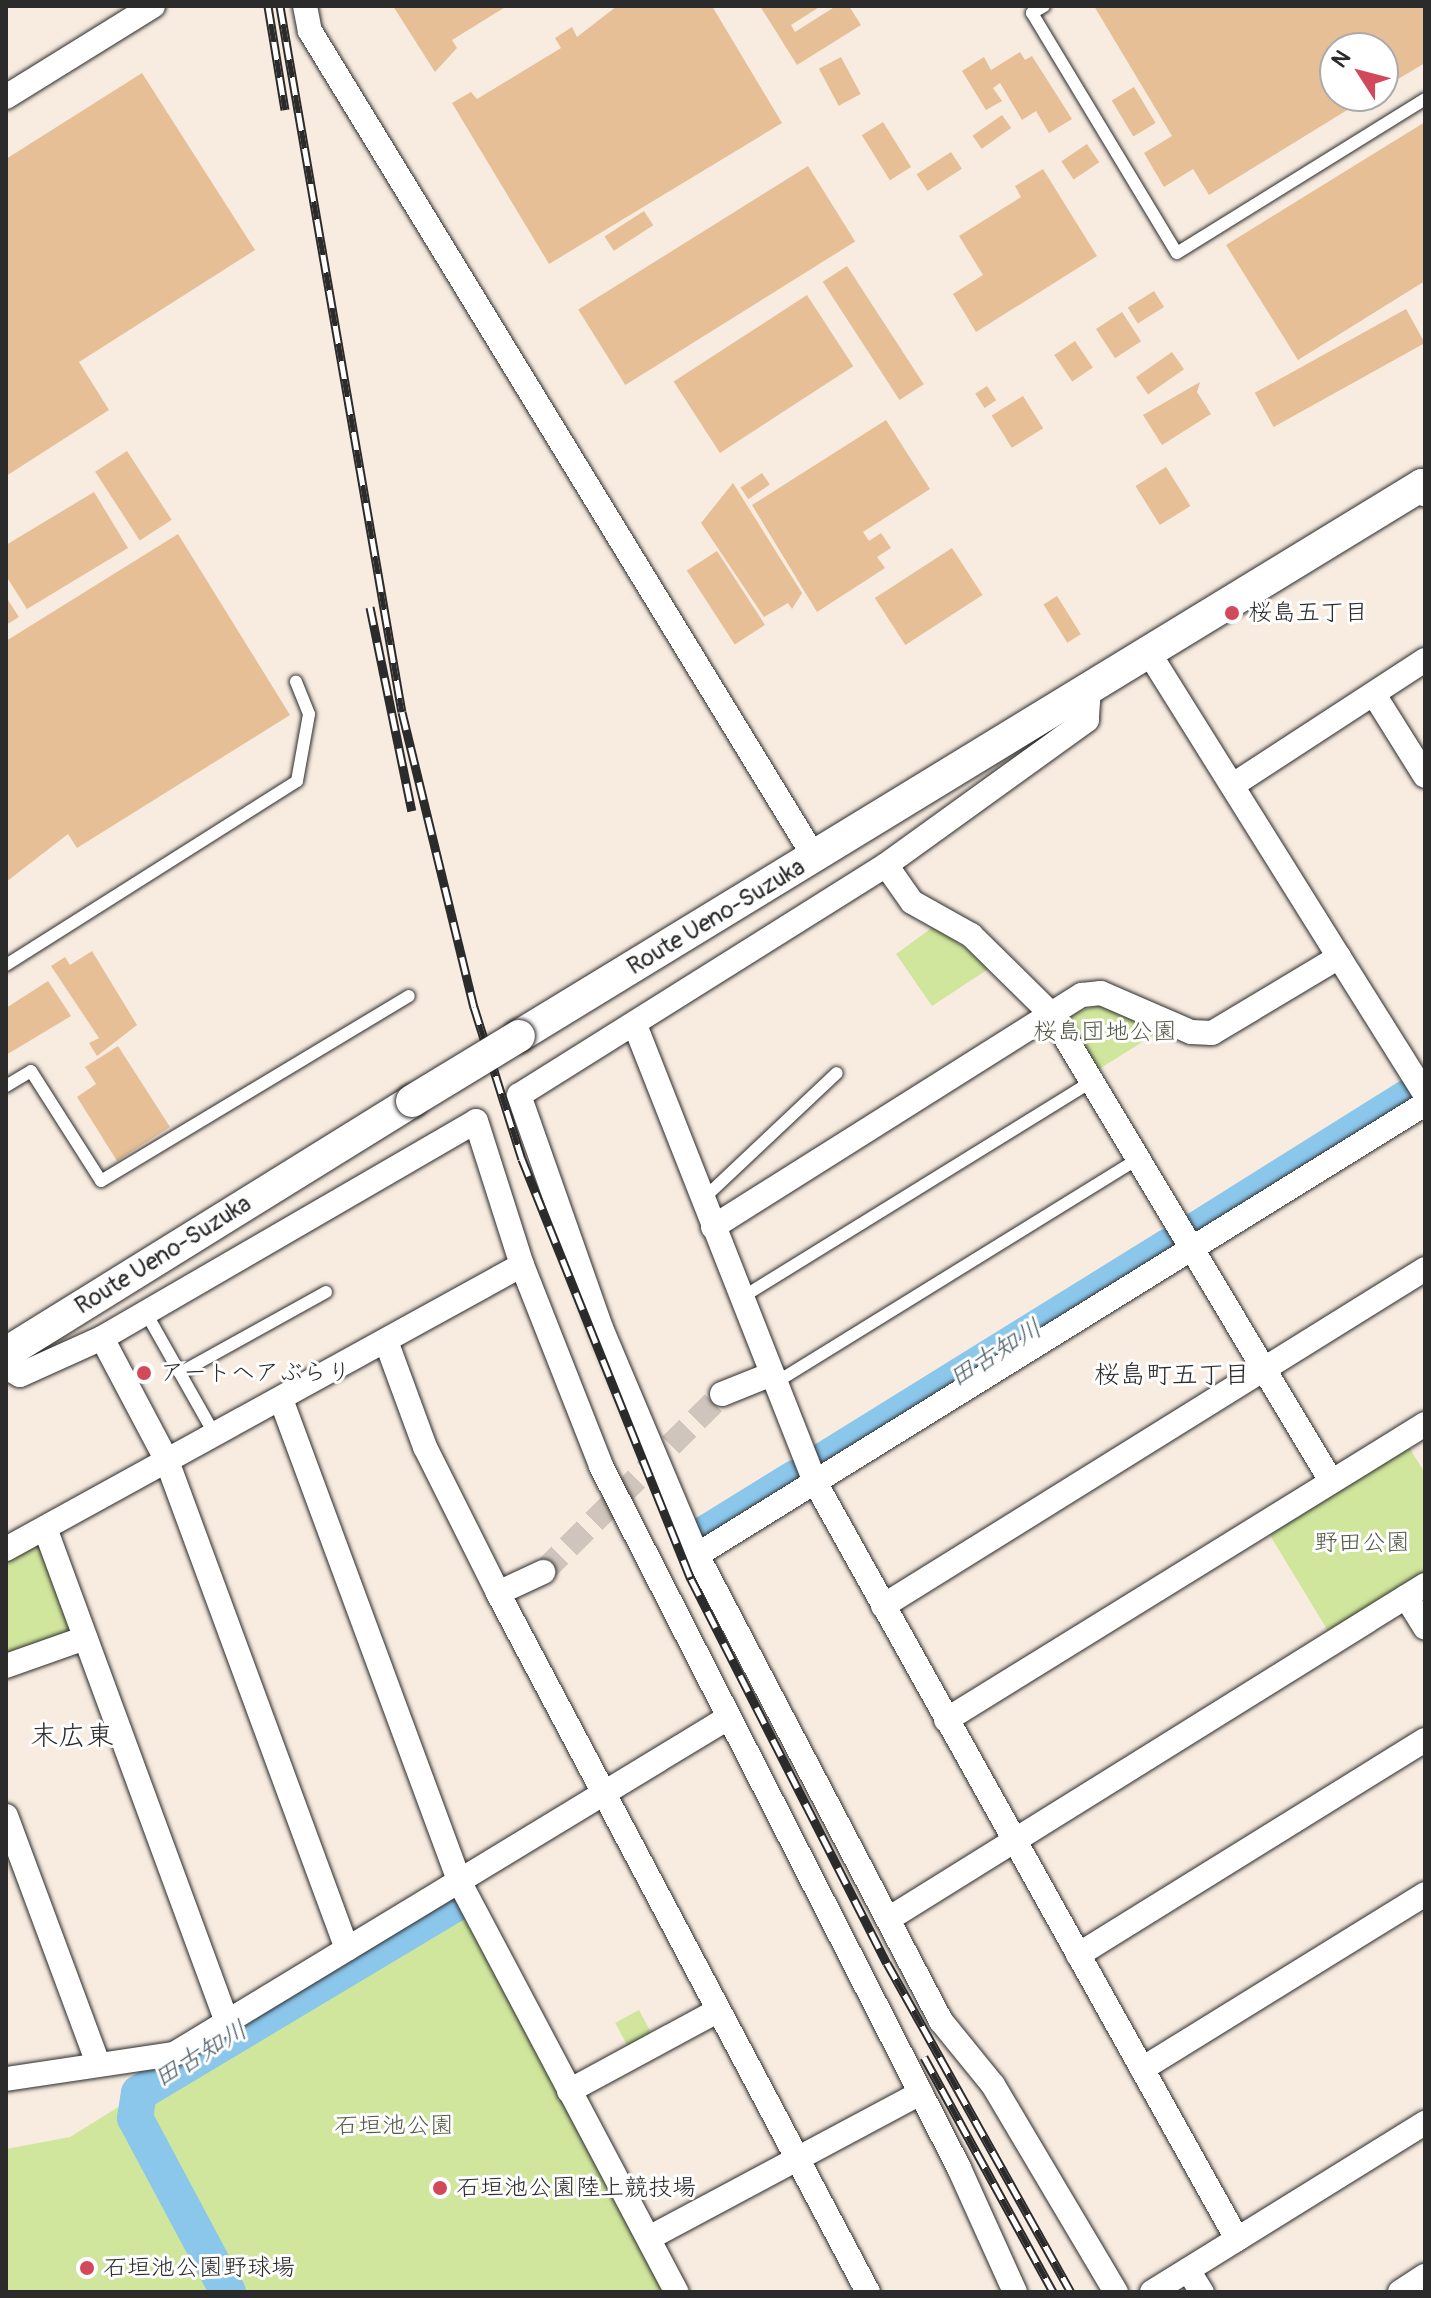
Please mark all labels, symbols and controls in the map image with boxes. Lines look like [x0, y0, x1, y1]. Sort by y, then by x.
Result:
north arrow [1319, 32, 1399, 112]
text: N [1326, 45, 1357, 73]
place label: 桜島五丁目 [1248, 599, 1368, 627]
marker: 桜島五丁目 [1223, 604, 1241, 622]
street label: Route Ueno-Suzuka [622, 853, 810, 981]
park label: 桜島団地公園 [1033, 1018, 1177, 1046]
street label: Route Ueno-Suzuka [70, 1189, 256, 1321]
water label: 田古知川 [944, 1313, 1048, 1395]
place label: アートヘアぶらり [160, 1359, 351, 1387]
district label: 桜島町五丁目 [1094, 1360, 1250, 1392]
marker: アートヘアぶらり [135, 1364, 153, 1382]
park label: 野田公園 [1314, 1529, 1410, 1557]
district label: 末広東 [30, 1720, 114, 1754]
water label: 田古知川 [148, 2015, 254, 2095]
park label: 石垣池公園 [334, 2112, 454, 2140]
place label: 石垣池公園陸上競技場 [456, 2174, 696, 2202]
marker: 石垣池公園陸上競技場 [431, 2179, 449, 2197]
place label: 石垣池公園野球場 [103, 2254, 295, 2282]
marker: 石垣池公園野球場 [78, 2259, 96, 2277]

